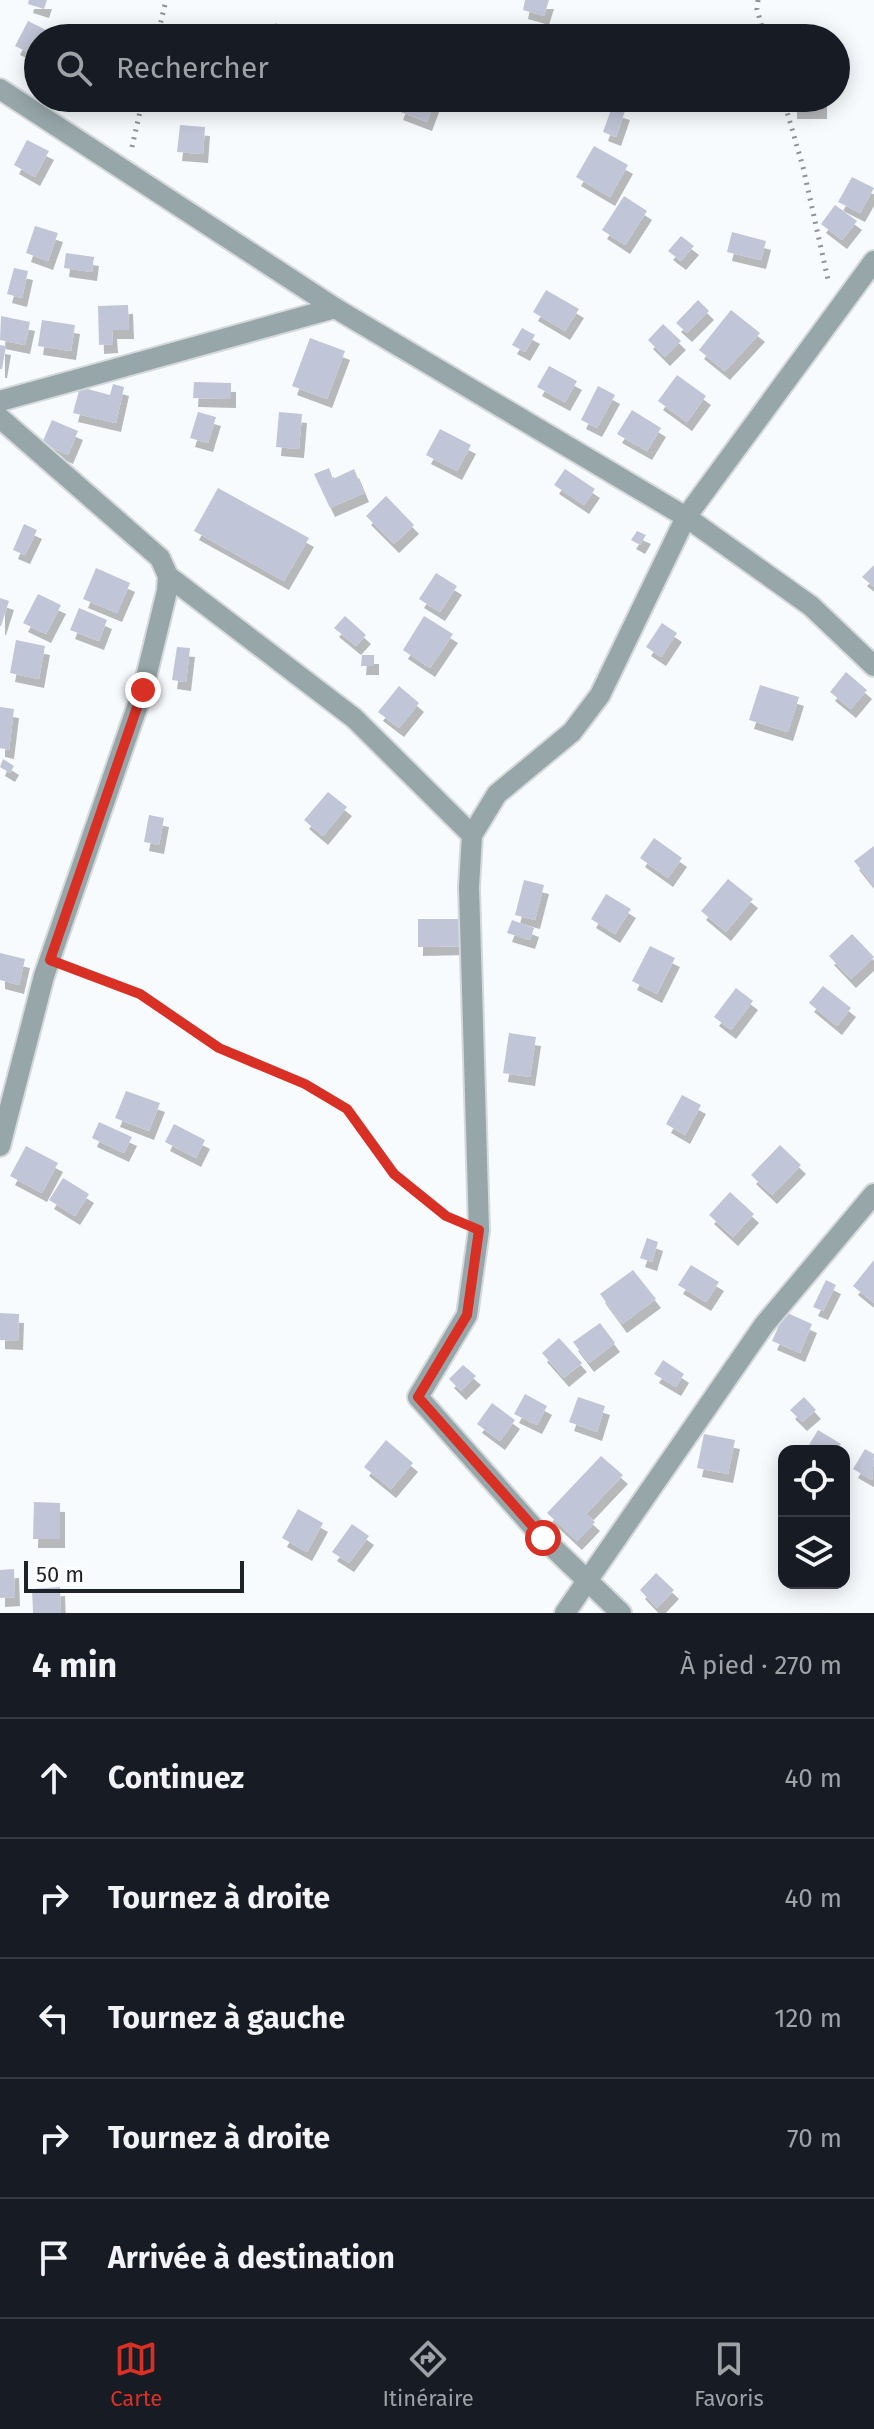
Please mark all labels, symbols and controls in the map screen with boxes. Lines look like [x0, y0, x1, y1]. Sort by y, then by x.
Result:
search box [24, 24, 850, 112]
icon: search [52, 46, 96, 90]
text: Rechercher [116, 50, 269, 86]
route end [125, 672, 161, 708]
map controls [778, 1445, 850, 1589]
button: locate [778, 1445, 850, 1517]
button: layers [778, 1517, 850, 1589]
route start [525, 1520, 561, 1556]
scale bar [24, 1557, 244, 1593]
text: 50 m [36, 1561, 84, 1588]
text: 4 min [32, 1645, 117, 1686]
text: À pied · 270 m [680, 1650, 842, 1681]
icon: ahead [32, 1756, 76, 1800]
text: Continuez [108, 1760, 244, 1796]
text: 40 m [784, 1763, 842, 1794]
icon: right [32, 1876, 76, 1920]
text: Tournez à droite [108, 1880, 330, 1916]
text: 40 m [784, 1883, 842, 1914]
icon: left [32, 1996, 76, 2040]
text: Tournez à gauche [108, 2000, 345, 2036]
text: 120 m [774, 2003, 842, 2034]
icon: right [32, 2116, 76, 2160]
text: Tournez à droite [108, 2120, 330, 2156]
text: 70 m [787, 2123, 842, 2154]
icon: arrive [32, 2236, 76, 2280]
text: Arrivée à destination [108, 2240, 395, 2276]
tab: Carte [110, 2337, 162, 2412]
tab: Itinéraire [383, 2337, 474, 2412]
tab: Favoris [694, 2337, 764, 2412]

